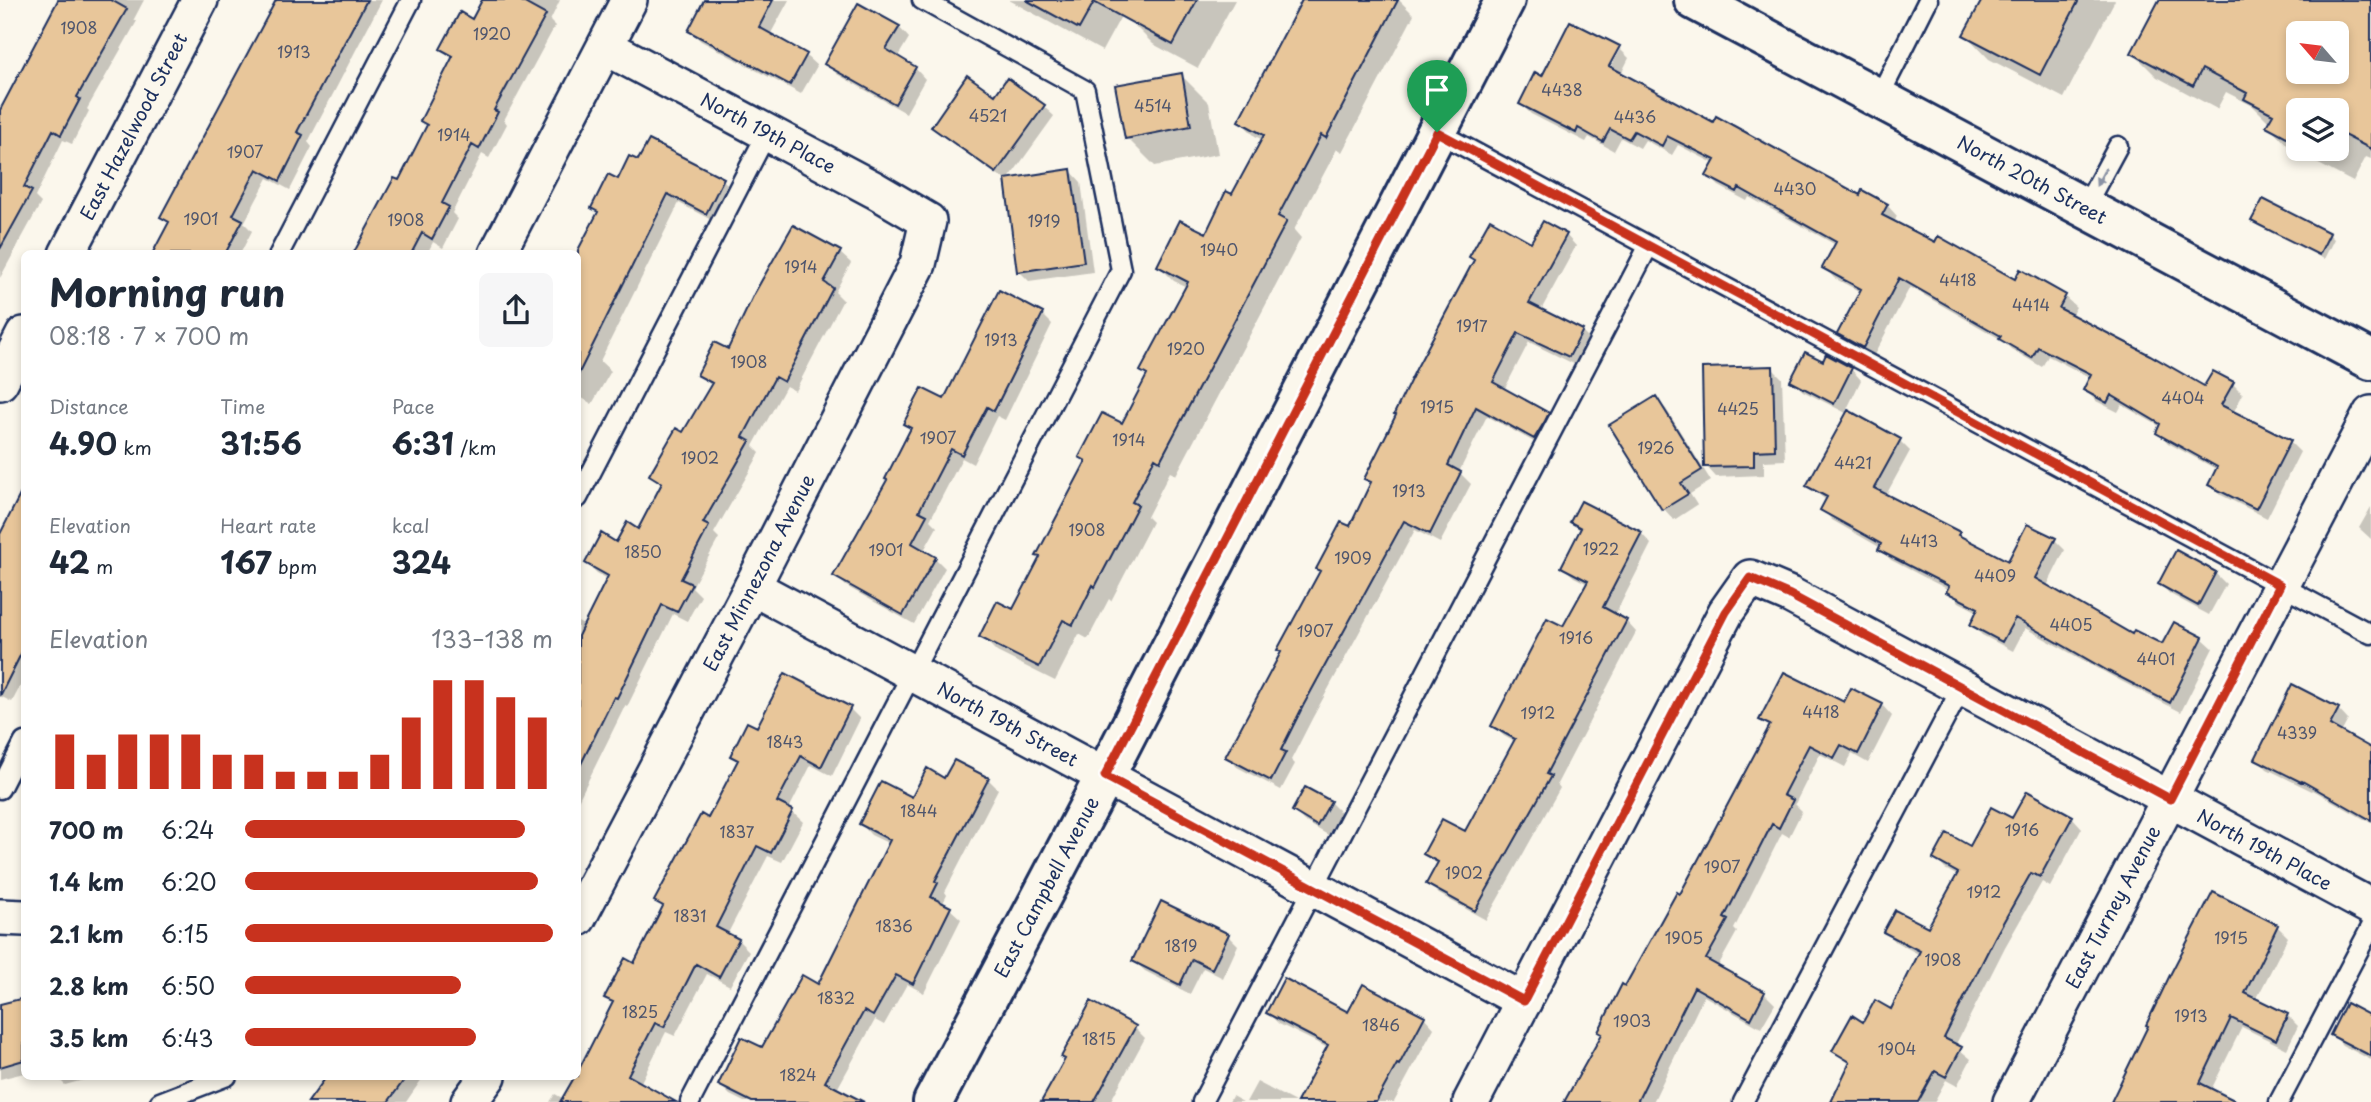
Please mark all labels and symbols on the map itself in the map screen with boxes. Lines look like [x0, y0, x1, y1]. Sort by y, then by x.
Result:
house number: 1908 [60, 15, 98, 39]
house number: 1920 [473, 21, 511, 45]
north arrow [2286, 21, 2348, 84]
street label: East Hazelwood Street [72, 27, 194, 224]
house number: 1913 [277, 39, 311, 63]
pin [1407, 60, 1467, 132]
house number: 4438 [1541, 77, 1583, 101]
street label: North 19th Place [696, 85, 841, 180]
house number: 4514 [1134, 93, 1172, 117]
house number: 4521 [969, 103, 1007, 127]
house number: 4436 [1614, 104, 1656, 128]
house number: 1914 [437, 122, 471, 146]
street label: North 20th Street [1953, 128, 2113, 230]
house number: 1907 [227, 139, 263, 163]
one-way arrow [2096, 167, 2107, 187]
house number: 4430 [1773, 176, 1817, 200]
house number: 1901 [183, 206, 219, 230]
house number: 1908 [387, 207, 425, 231]
house number: 1919 [1028, 208, 1060, 232]
house number: 1940 [1200, 237, 1238, 261]
house number: 1914 [784, 254, 818, 278]
house number: 4418 [1939, 267, 1977, 291]
house number: 4414 [2012, 292, 2050, 316]
house number: 1917 [1456, 313, 1488, 337]
house number: 1913 [984, 327, 1018, 351]
house number: 1920 [1167, 336, 1205, 360]
house number: 1908 [730, 349, 768, 373]
house number: 4404 [2161, 385, 2205, 409]
house number: 1915 [1420, 394, 1454, 418]
house number: 4425 [1717, 396, 1759, 420]
house number: 1907 [920, 425, 956, 449]
house number: 1914 [1112, 427, 1146, 451]
house number: 1926 [1637, 435, 1675, 459]
house number: 1902 [681, 445, 719, 469]
house number: 4421 [1834, 450, 1872, 474]
street label: East Minnezona Avenue [695, 469, 821, 676]
house number: 1913 [1392, 478, 1426, 502]
house number: 1908 [1068, 517, 1106, 541]
house number: 4413 [1900, 528, 1938, 552]
house number: 1922 [1583, 536, 1619, 560]
house number: 1901 [868, 537, 904, 561]
house number: 1850 [624, 539, 662, 563]
house number: 1909 [1334, 545, 1372, 569]
house number: 4409 [1974, 563, 2016, 587]
house number: 4405 [2049, 612, 2093, 636]
house number: 1907 [1297, 618, 1333, 642]
house number: 1916 [1559, 625, 1593, 649]
house number: 4401 [2137, 646, 2175, 670]
street label: North 19th Street [933, 674, 1084, 772]
house number: 4418 [1802, 699, 1840, 723]
house number: 1912 [1521, 700, 1555, 724]
house number: 4339 [2277, 720, 2317, 744]
house number: 1843 [767, 729, 803, 753]
street label: East Campbell Avenue [986, 791, 1105, 982]
house number: 1844 [900, 798, 938, 822]
street label: North 19th Place [2193, 801, 2337, 897]
house number: 1916 [2005, 817, 2039, 841]
house number: 1837 [720, 819, 755, 843]
street label: East Turney Avenue [2058, 820, 2166, 993]
house number: 1907 [1704, 854, 1740, 878]
house number: 1902 [1445, 860, 1483, 884]
house number: 1912 [1967, 879, 2001, 903]
house number: 1831 [674, 903, 706, 927]
house number: 1836 [875, 913, 913, 937]
house number: 1905 [1665, 925, 1703, 949]
house number: 1915 [2214, 925, 2248, 949]
house number: 1819 [1165, 933, 1197, 957]
house number: 1908 [1924, 947, 1962, 971]
house number: 1832 [817, 985, 855, 1009]
house number: 1825 [622, 999, 658, 1023]
house number: 1913 [2174, 1003, 2208, 1027]
house number: 1903 [1613, 1008, 1651, 1032]
house number: 1846 [1362, 1012, 1400, 1036]
house number: 1815 [1082, 1026, 1116, 1050]
house number: 1904 [1878, 1036, 1916, 1060]
house number: 1824 [780, 1062, 816, 1086]

